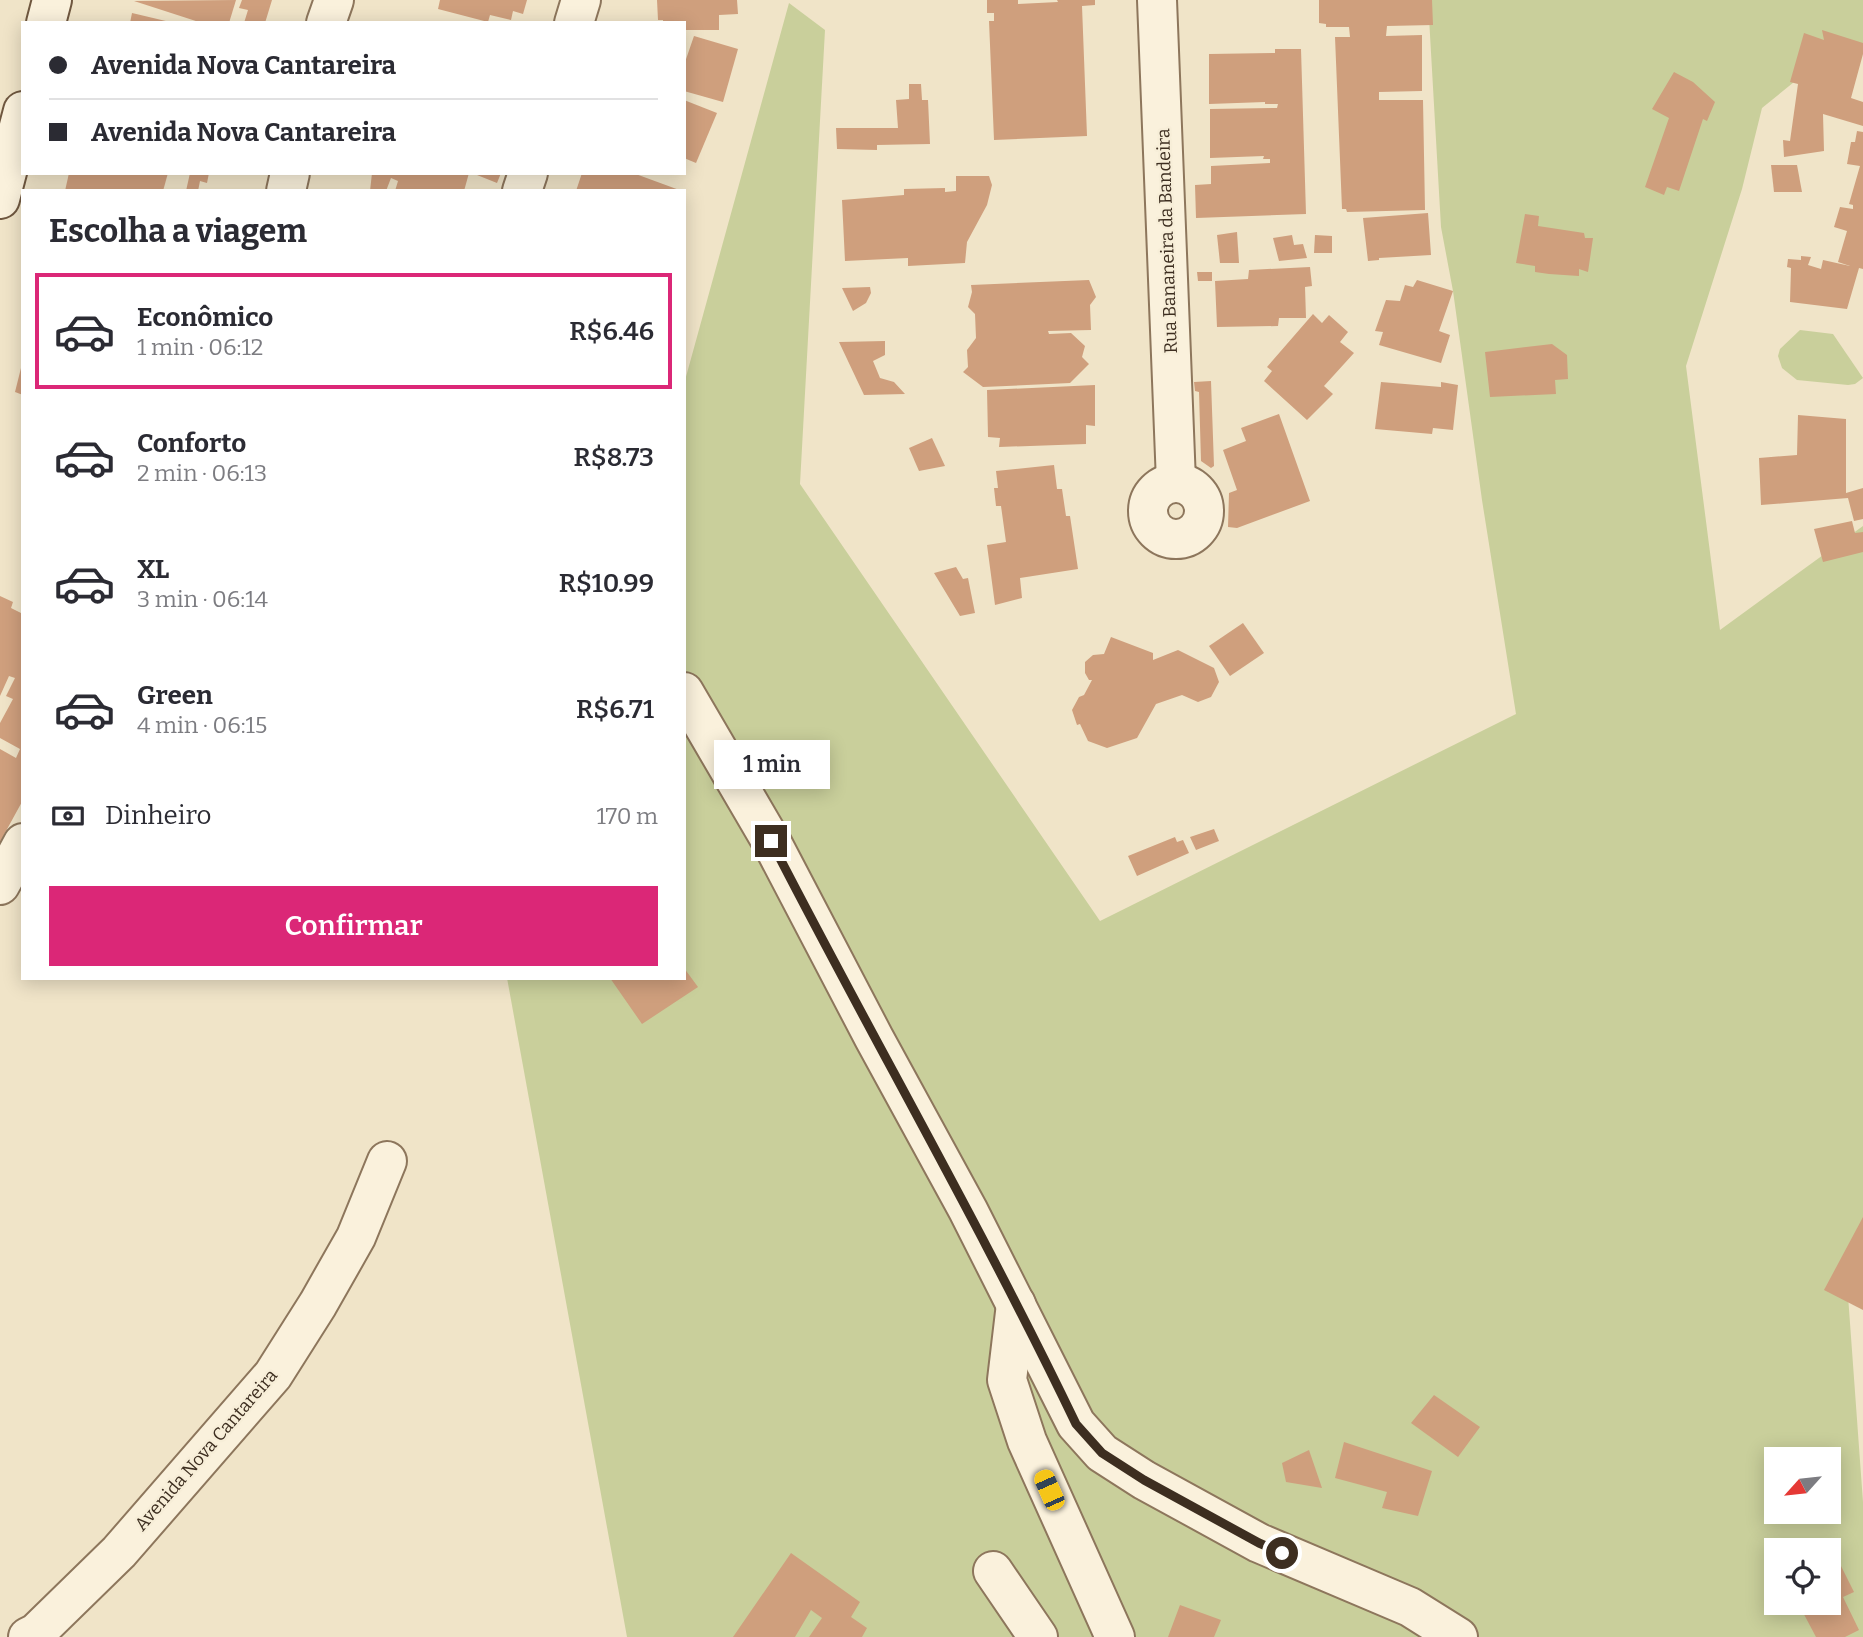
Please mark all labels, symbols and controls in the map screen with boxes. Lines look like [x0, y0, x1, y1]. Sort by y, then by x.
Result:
text: Avenida Nova Cantareira [91, 50, 396, 81]
text: Avenida Nova Cantareira [91, 117, 396, 148]
street label: Rua Bananeira da Bandeira [1152, 128, 1182, 354]
text: Escolha a viagem [49, 212, 307, 250]
icon: car [53, 300, 116, 363]
text: Econômico [137, 302, 273, 333]
text: R$6.46 [569, 316, 654, 347]
text: 1 min · 06:12 [137, 333, 263, 361]
icon: car [53, 426, 116, 489]
text: Conforto [137, 428, 246, 459]
text: R$8.73 [574, 442, 654, 473]
text: 2 min · 06:13 [137, 459, 267, 487]
icon: car [53, 552, 116, 615]
text: XL [137, 554, 169, 585]
text: R$10.99 [559, 568, 654, 599]
text: 3 min · 06:14 [137, 585, 268, 613]
icon: car [53, 678, 116, 741]
text: Green [137, 680, 213, 711]
text: R$6.71 [576, 694, 654, 725]
text: 4 min · 06:15 [137, 711, 267, 739]
callout: 1 min [713, 740, 829, 788]
text: 1 min [743, 750, 801, 778]
icon: cash [49, 797, 87, 835]
text: Dinheiro [105, 800, 211, 831]
text: 170 m [596, 802, 658, 830]
route end [755, 825, 787, 857]
button: Confirmar [49, 886, 658, 966]
street label: Avenida Nova Cantareira [130, 1365, 282, 1535]
north arrow [1764, 1447, 1841, 1524]
map controls [1764, 1447, 1841, 1615]
car [1031, 1467, 1068, 1513]
route start [1266, 1537, 1298, 1569]
button: locate [1764, 1538, 1841, 1615]

